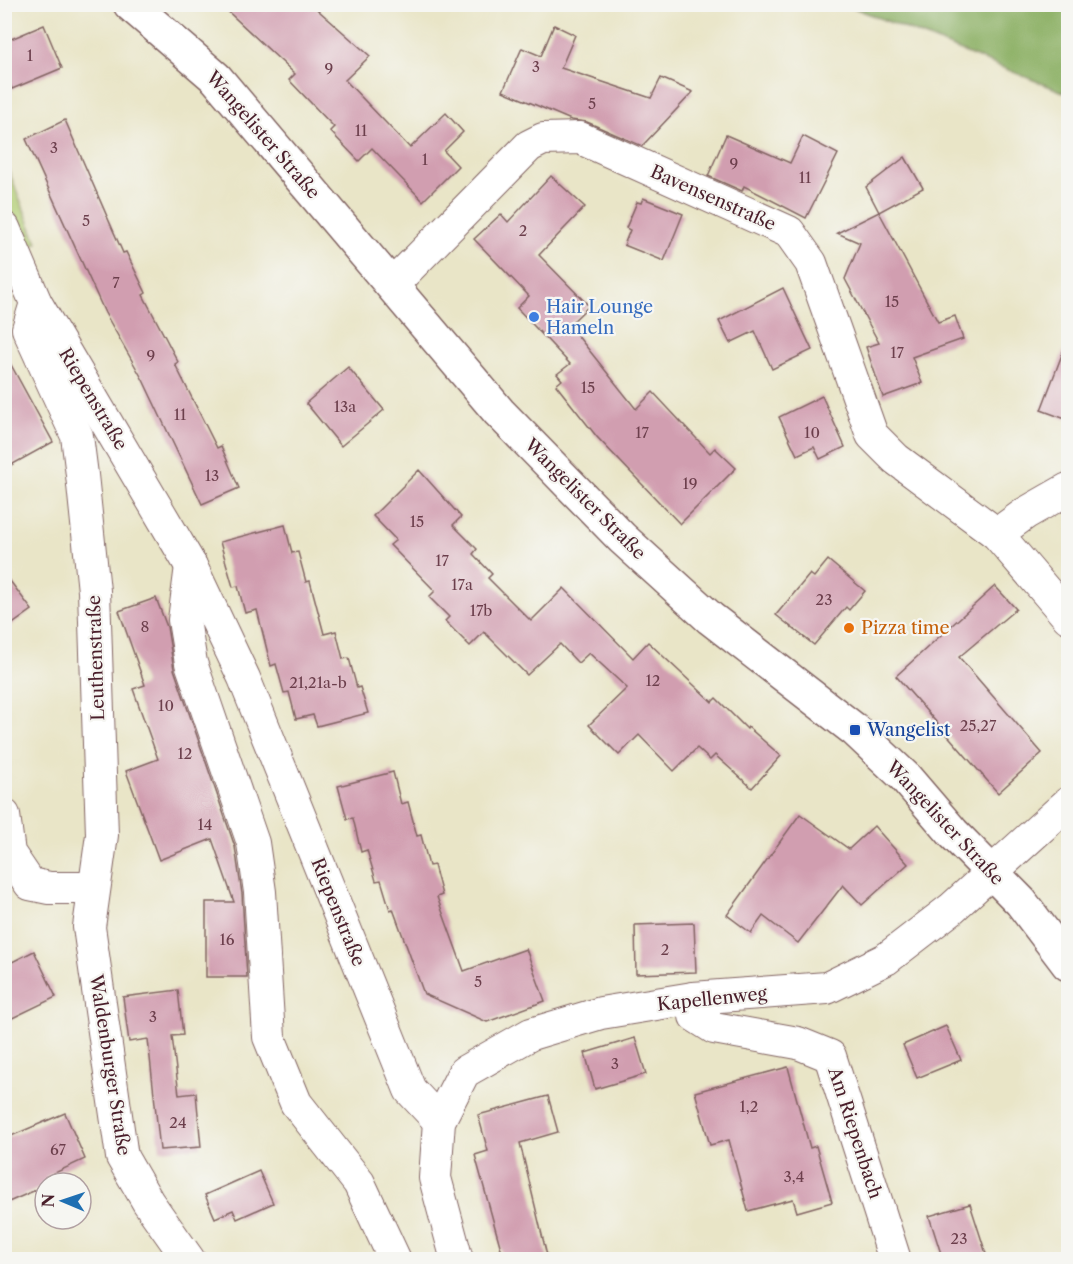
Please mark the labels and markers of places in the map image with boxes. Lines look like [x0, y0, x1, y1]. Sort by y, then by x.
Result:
place label: Hair Lounge Hameln [546, 296, 653, 339]
marker: Hair Lounge Hameln [527, 310, 541, 324]
place label: Pizza time [861, 617, 950, 639]
marker: Pizza time [842, 621, 856, 635]
place label: Wangelist [866, 719, 951, 741]
marker: Wangelist [848, 723, 862, 737]

